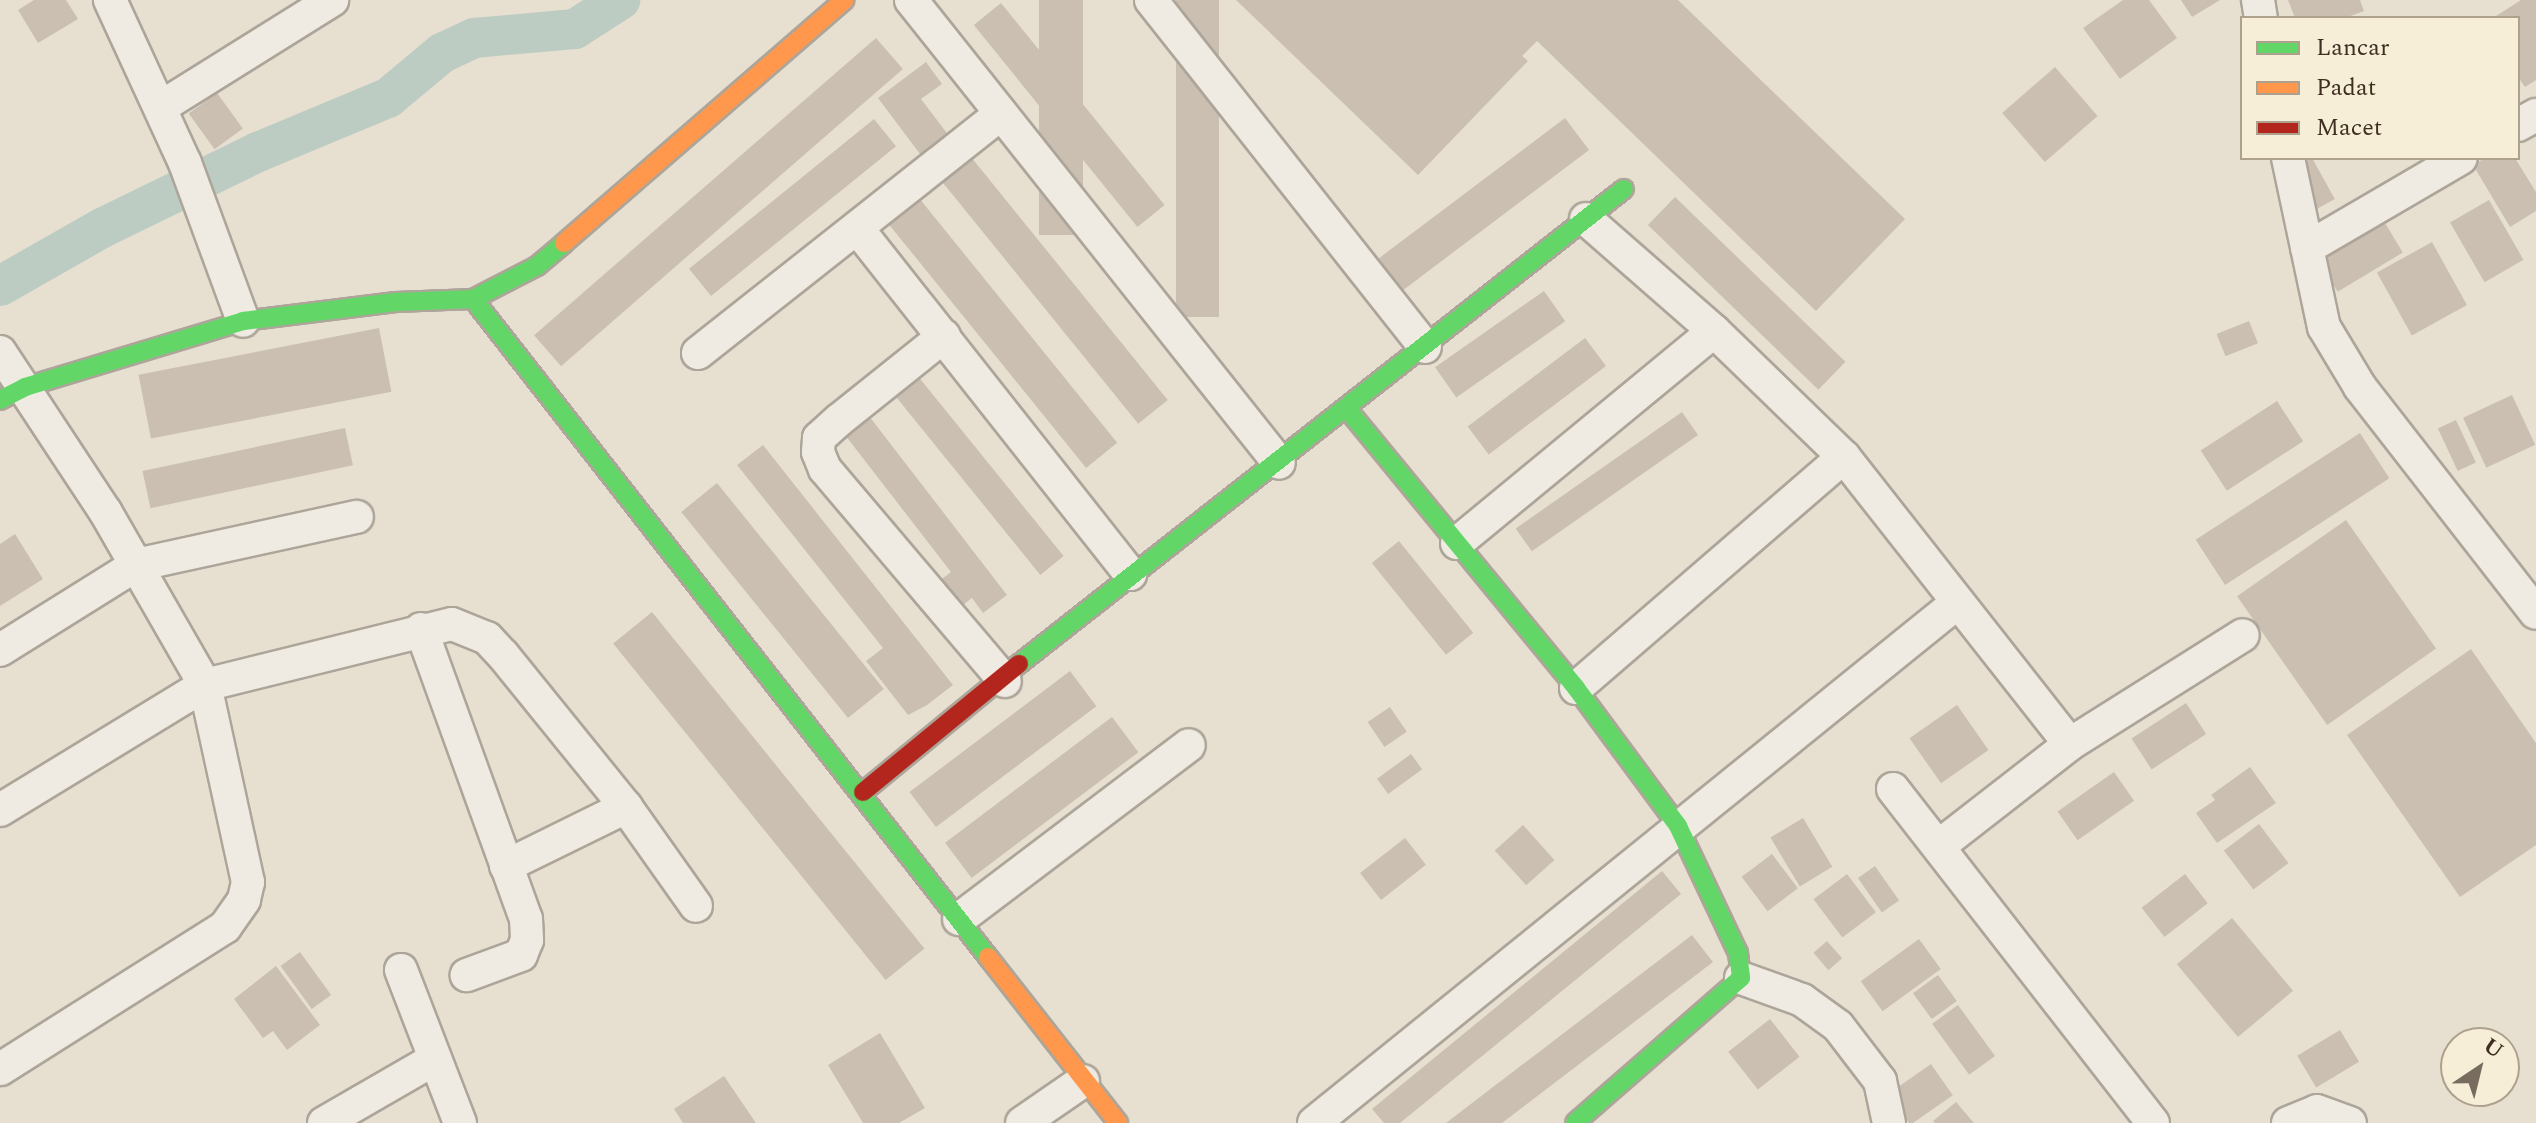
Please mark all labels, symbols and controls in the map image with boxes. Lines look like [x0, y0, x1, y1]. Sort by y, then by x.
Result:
legend [2240, 16, 2520, 160]
text: Lancar [2316, 30, 2390, 66]
text: Padat [2316, 70, 2376, 106]
text: Macet [2316, 110, 2382, 146]
north arrow [2440, 1027, 2520, 1107]
text: U [2476, 1030, 2510, 1067]

